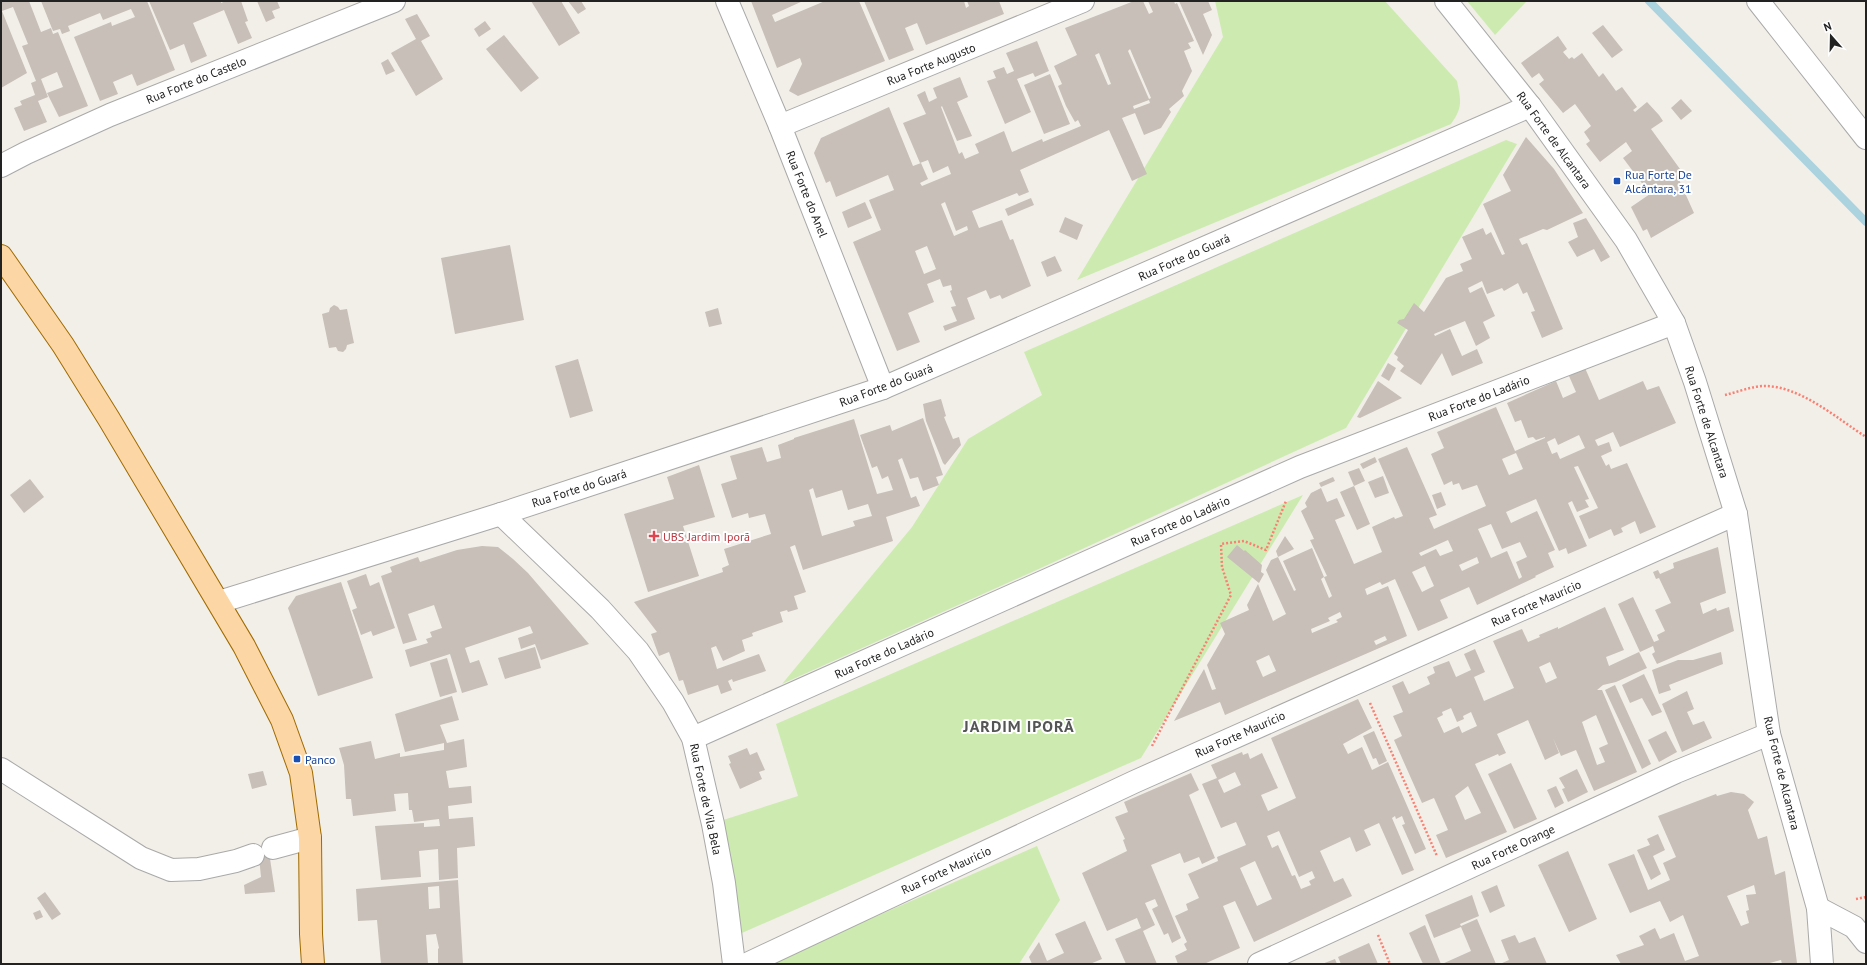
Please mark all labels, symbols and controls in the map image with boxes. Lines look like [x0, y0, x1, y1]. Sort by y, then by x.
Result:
north arrow [1811, 16, 1851, 56]
text: N [1822, 19, 1833, 34]
street label: Rua Forte Augusto [884, 39, 978, 89]
street label: Rua Forte do Castelo [144, 53, 248, 107]
street label: Rua Forte de Alcantara [1514, 88, 1594, 192]
street label: Rua Forte do Anel [783, 149, 831, 240]
place label: Rua Forte De Alcântara, 31 [1625, 167, 1692, 196]
marker: Rua Forte De Alcântara, 31 [1612, 176, 1622, 186]
street label: Rua Forte do Guará [1136, 230, 1232, 284]
street label: Rua Forte do Guará [837, 360, 935, 410]
street label: Rua Forte de Alcantara [1682, 364, 1732, 480]
street label: Rua Forte do Ladário [1426, 372, 1532, 424]
street label: Rua Forte do Guará [530, 466, 628, 510]
street label: Rua Forte do Ladário [1128, 492, 1232, 550]
place label: UBS Jardim Iporã [663, 529, 750, 544]
marker: UBS Jardim Iporã [648, 530, 660, 542]
street label: Rua Forte Maurício [1489, 576, 1583, 630]
street label: Rua Forte do Ladário [832, 624, 936, 682]
street label: Rua Forte Maurício [1193, 707, 1287, 761]
street label: Rua Forte de Alcantara [1761, 714, 1803, 832]
district label: JARDIM IPORÃ [962, 716, 1075, 736]
street label: Rua Forte de Vila Bela [687, 742, 725, 856]
place label: Panco [305, 752, 335, 767]
marker: Panco [292, 754, 302, 764]
street label: Rua Forte Orange [1469, 821, 1557, 873]
street label: Rua Forte Maurício [899, 843, 993, 897]

